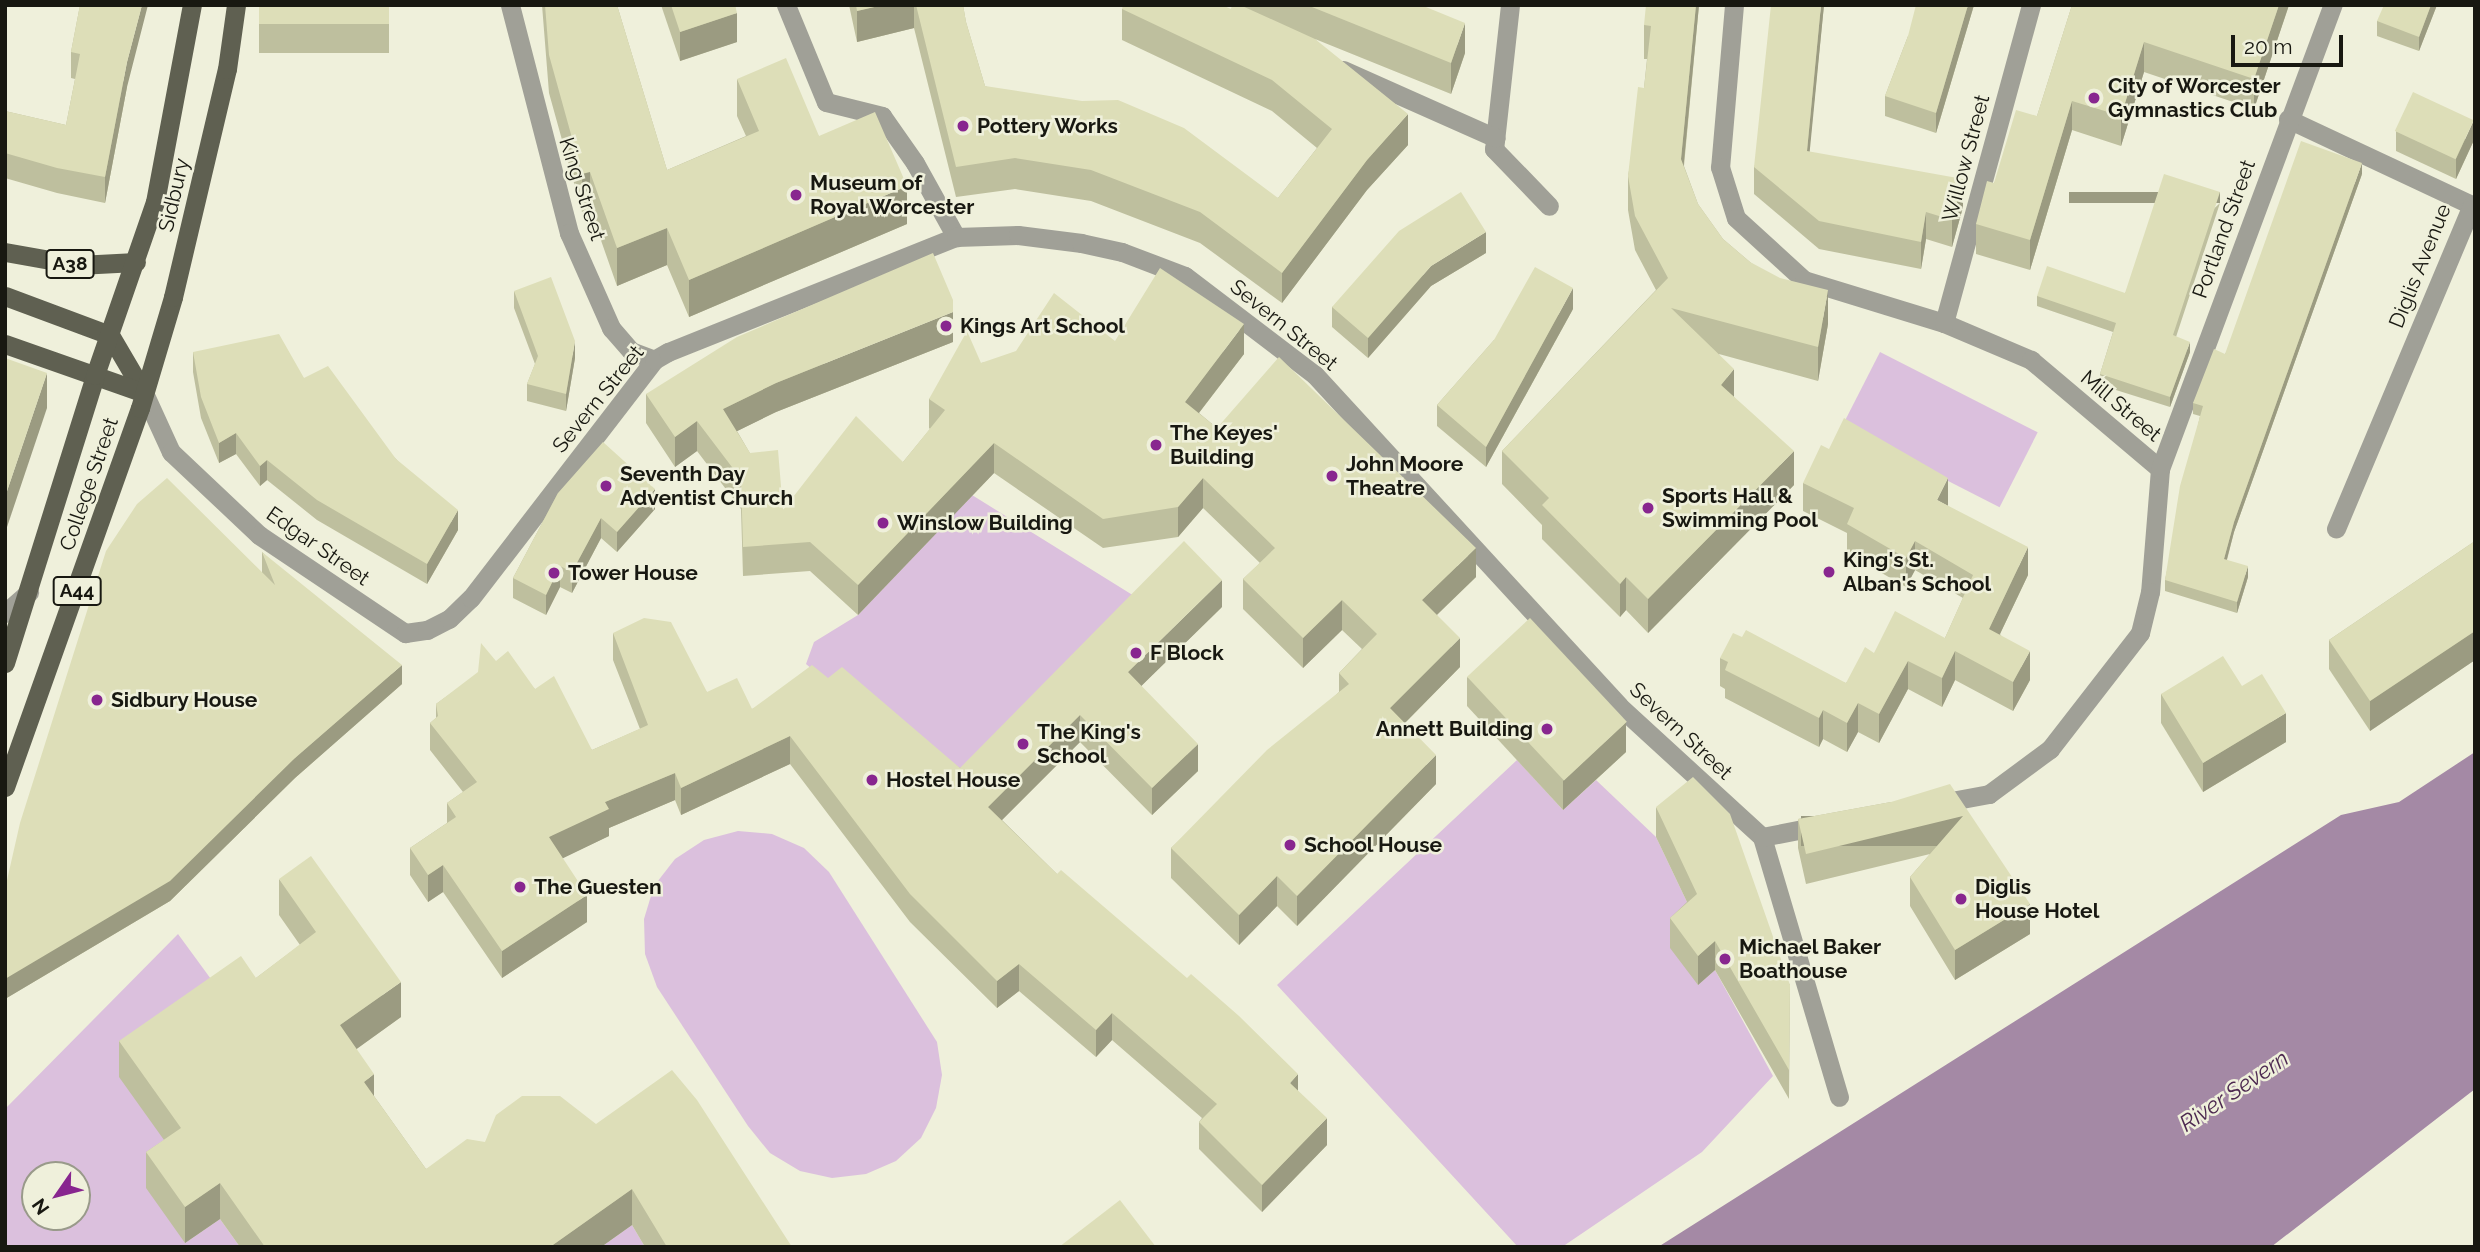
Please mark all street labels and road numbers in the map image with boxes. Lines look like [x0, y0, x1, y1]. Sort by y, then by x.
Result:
street label: Willow Street [1937, 92, 1995, 224]
street label: King Street [554, 134, 610, 244]
street label: Sidbury [153, 156, 195, 234]
street label: Portland Street [2187, 156, 2261, 302]
street label: Diglis Avenue [2384, 200, 2456, 332]
road number: A38 [46, 248, 94, 280]
street label: Severn Street [1225, 274, 1343, 376]
street label: Severn Street [547, 340, 649, 458]
street label: Mill Street [2075, 365, 2167, 447]
street label: College Street [54, 414, 124, 554]
street label: Edgar Street [261, 501, 375, 591]
road number: A44 [52, 576, 102, 606]
street label: Severn Street [1624, 677, 1738, 785]

